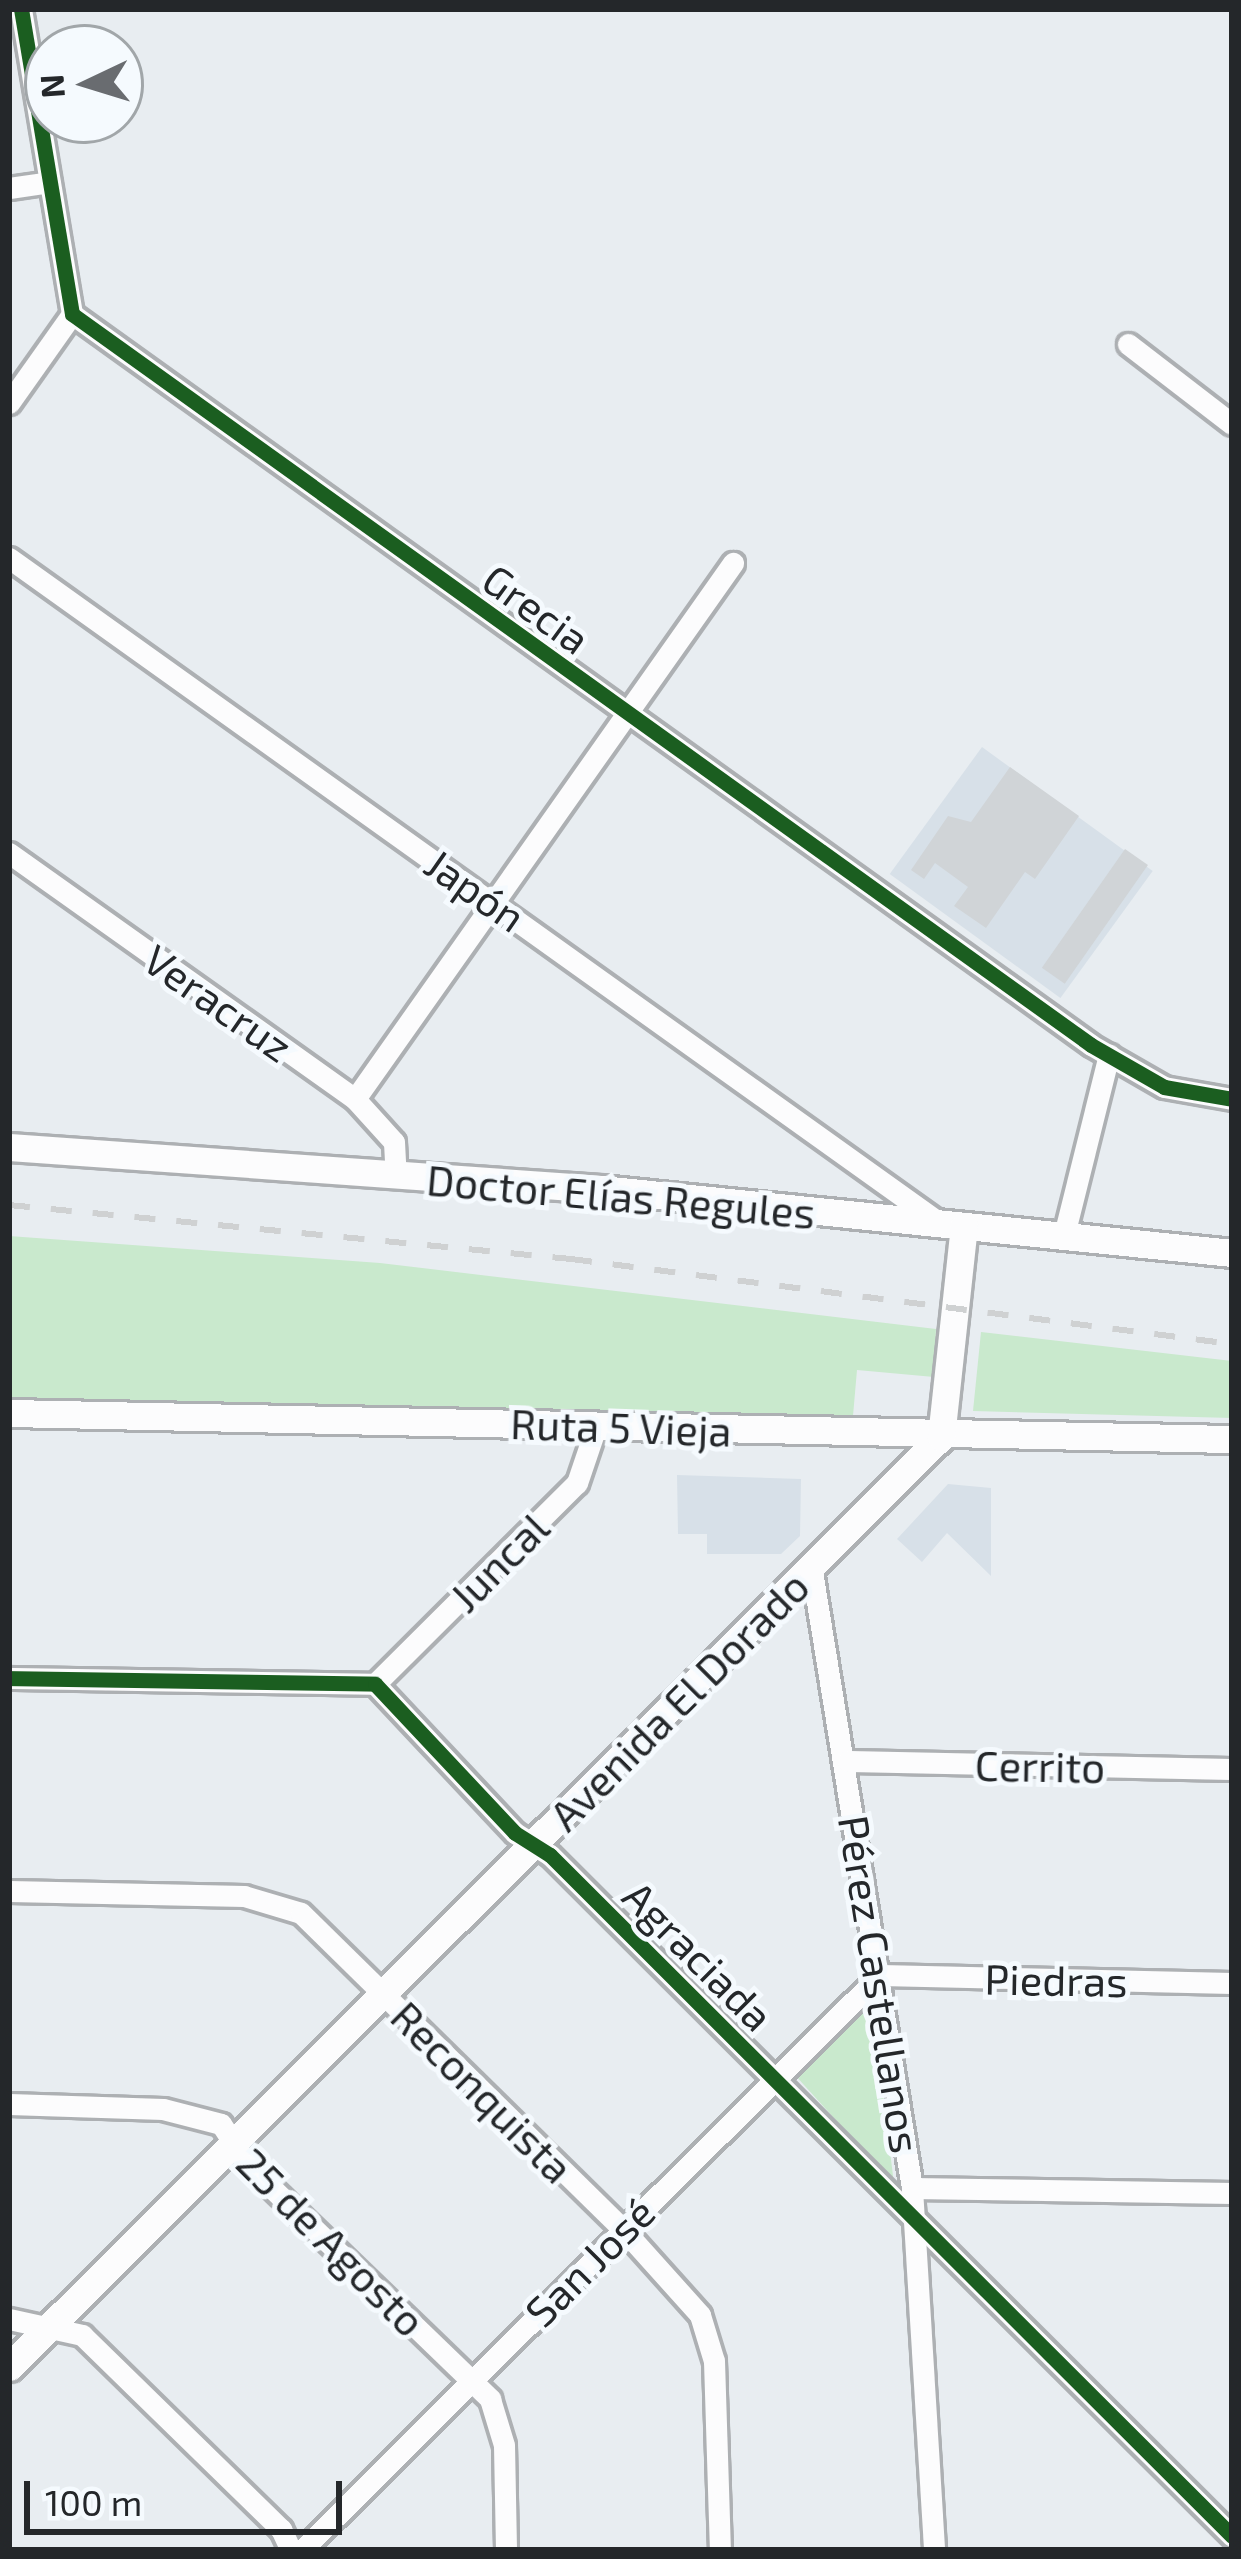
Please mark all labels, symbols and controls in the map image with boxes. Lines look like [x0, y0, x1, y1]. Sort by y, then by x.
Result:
north arrow [24, 24, 144, 144]
text: N [30, 73, 72, 100]
street label: Grecia [474, 553, 600, 663]
street label: Japón [417, 837, 535, 941]
street label: Veracruz [135, 933, 303, 1071]
street label: Doctor Elías Regules [424, 1153, 818, 1237]
street label: Ruta 5 Vieja [509, 1397, 733, 1455]
street label: Juncal [438, 1501, 558, 1621]
street label: Avenida El Dorado [538, 1560, 818, 1840]
street label: Cerrito [974, 1739, 1106, 1791]
street label: Pérez Castellanos [829, 1812, 933, 2156]
street label: Agraciada [614, 1870, 784, 2040]
street label: Piedras [984, 1953, 1128, 2005]
street label: Reconquista [382, 1990, 584, 2192]
street label: 25 de Agosto [227, 2136, 437, 2346]
street label: San José [514, 2186, 664, 2336]
scale bar [30, 2457, 348, 2531]
text: 100 m [45, 2480, 142, 2523]

